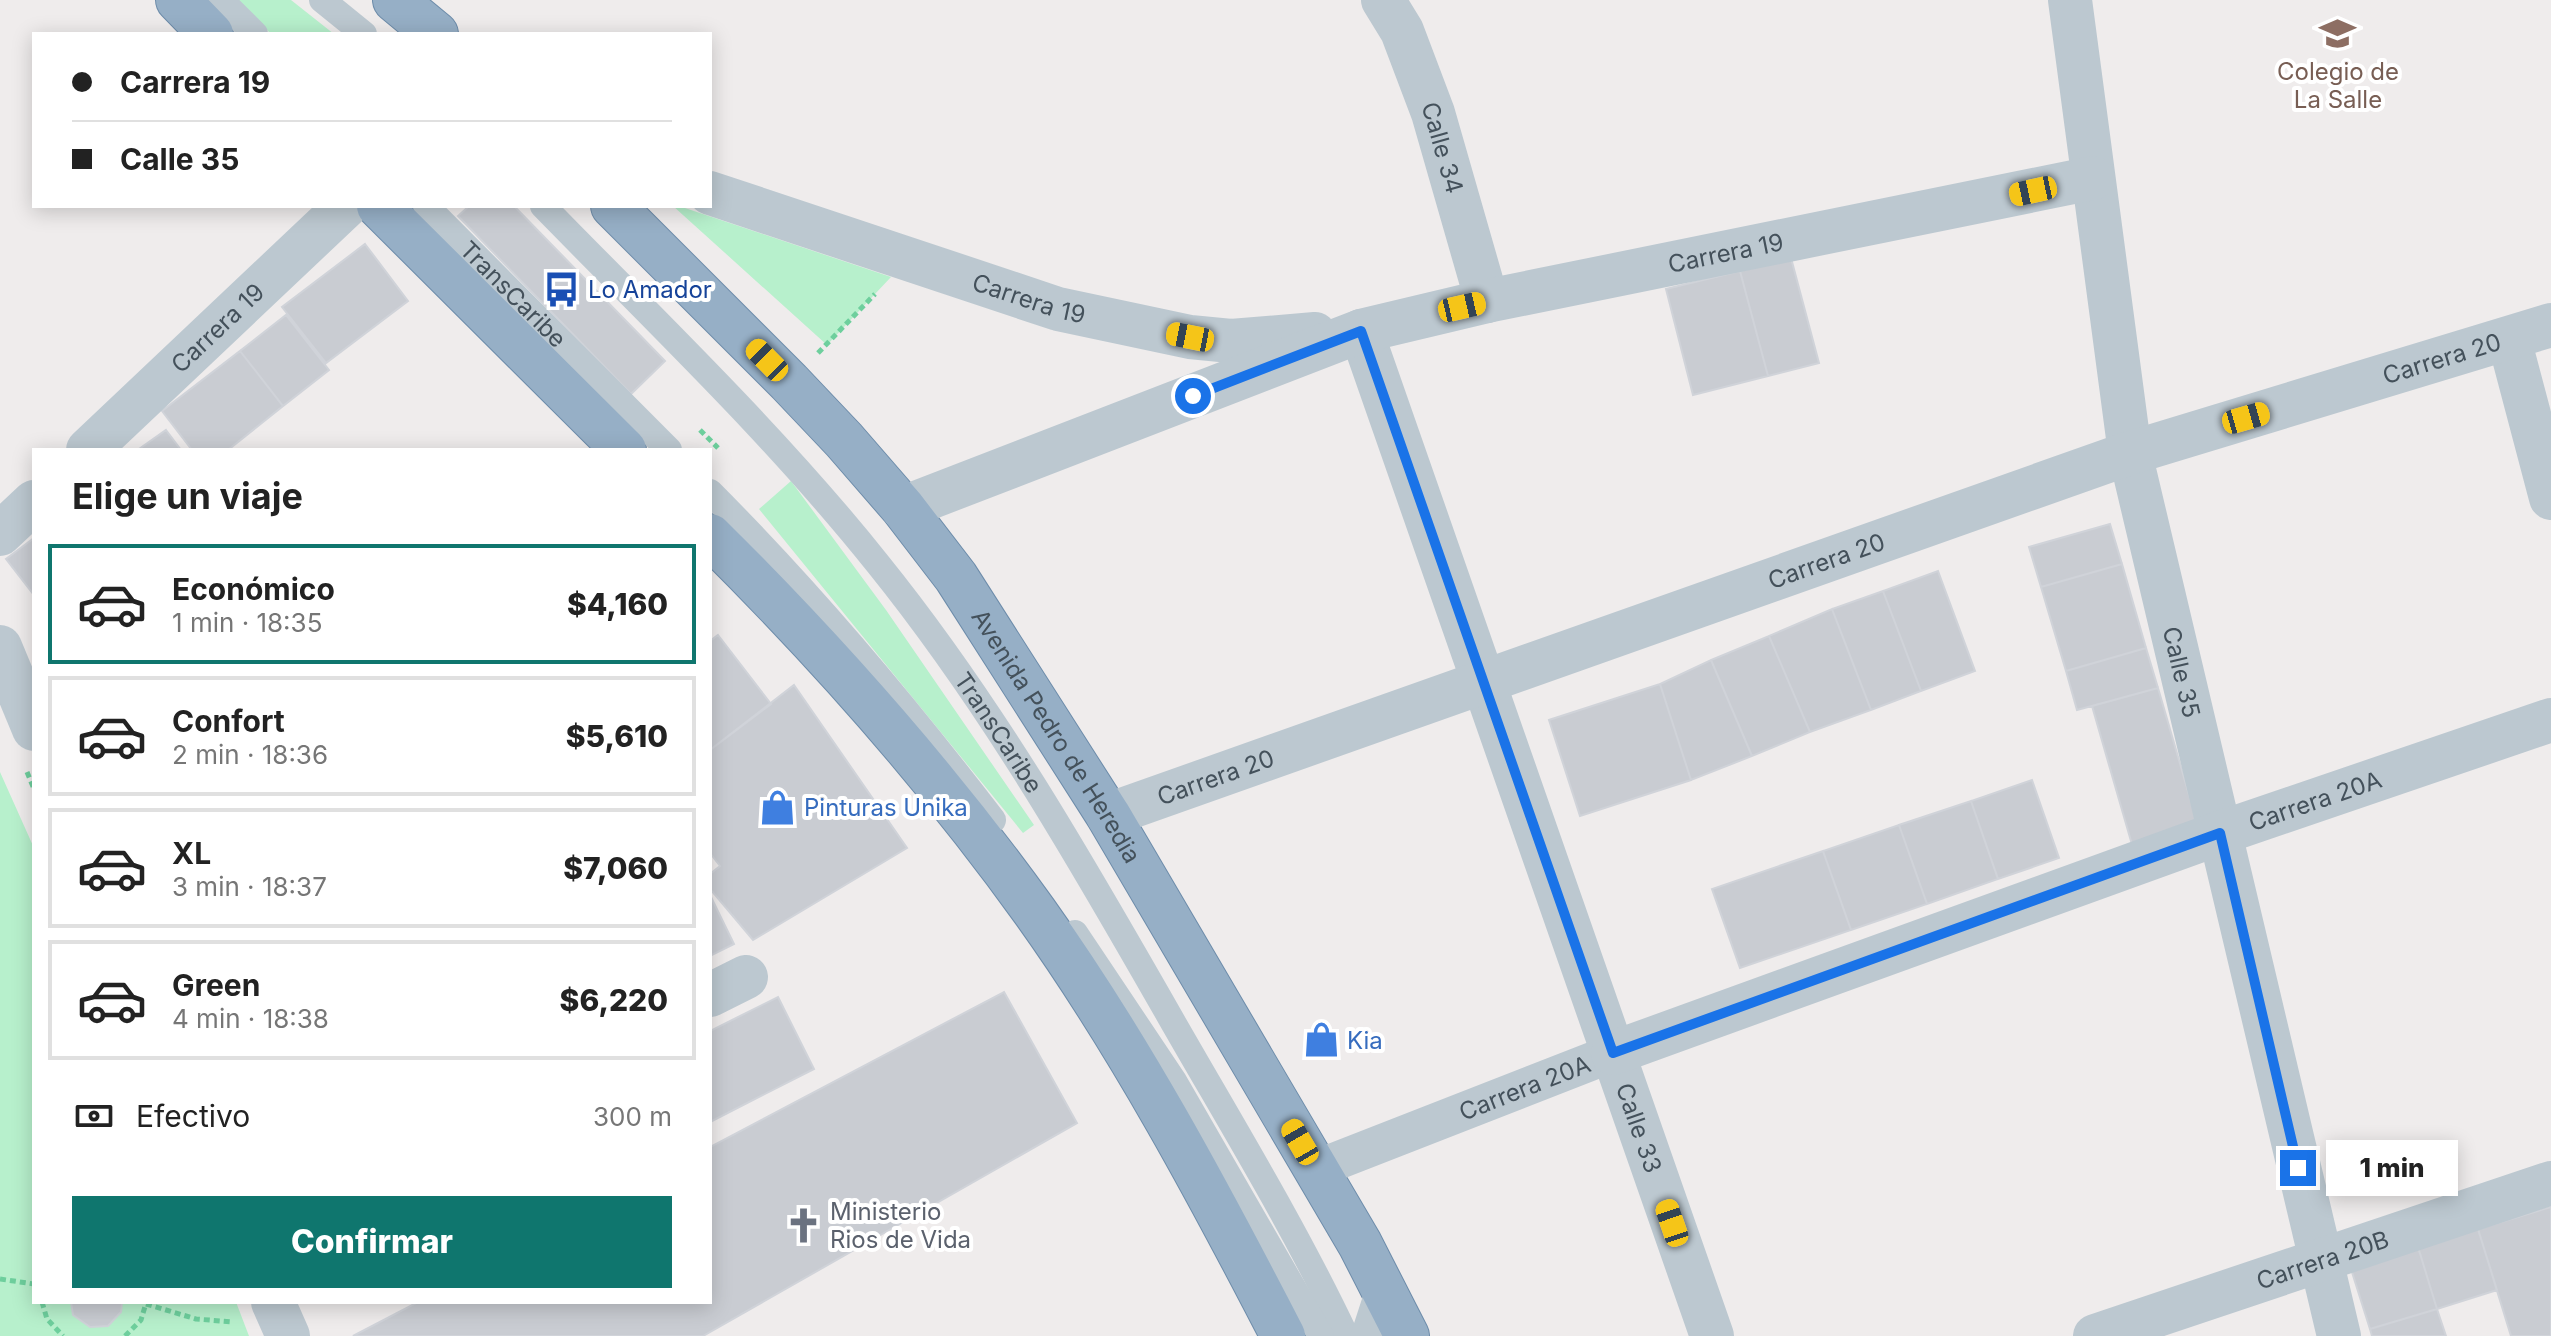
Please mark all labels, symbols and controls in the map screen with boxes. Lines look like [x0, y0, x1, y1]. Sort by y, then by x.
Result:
school or university icon: Colegio de La Salle [2319, 15, 2357, 53]
place label: Colegio de La Salle [2277, 57, 2399, 114]
text: Carrera 19 [120, 64, 270, 100]
street label: Calle 34 [1416, 98, 1470, 197]
text: Calle 35 [120, 141, 239, 177]
car [2007, 174, 2059, 208]
street label: Carrera 19 [1665, 227, 1786, 278]
street label: TransCaribe [454, 235, 573, 353]
street label: Carrera 19 [969, 267, 1088, 329]
bus stop icon: Lo Amador [543, 270, 581, 308]
place label: Lo Amador [588, 275, 712, 304]
street label: Carrera 19 [165, 277, 270, 378]
car [1436, 290, 1488, 324]
car [1164, 321, 1216, 353]
street label: Carrera 20 [2379, 327, 2504, 390]
car [742, 335, 792, 385]
route start [1175, 378, 1211, 414]
car [2220, 400, 2272, 436]
text: Elige un viaje [72, 474, 303, 518]
street label: Carrera 20 [1764, 527, 1889, 595]
icon: car [76, 568, 148, 640]
text: Económico [172, 571, 335, 607]
text: $4,160 [567, 586, 668, 622]
street label: Avenida Pedro de Heredia [966, 604, 1147, 868]
text: 1 min · 18:35 [172, 607, 322, 638]
street label: Calle 35 [2157, 623, 2207, 720]
street label: TransCaribe [949, 666, 1049, 798]
icon: car [76, 700, 148, 772]
text: Confort [172, 703, 285, 739]
text: $5,610 [566, 718, 668, 754]
text: 2 min · 18:36 [172, 739, 328, 770]
street label: Carrera 20 [1153, 743, 1278, 811]
street label: Carrera 20A [2245, 764, 2385, 837]
shop icon: Pinturas Unika [759, 788, 797, 826]
place label: Pinturas Unika [804, 793, 968, 822]
icon: car [76, 832, 148, 904]
text: XL [172, 835, 211, 871]
text: $7,060 [563, 850, 668, 886]
text: 3 min · 18:37 [172, 871, 327, 902]
icon: car [76, 964, 148, 1036]
text: Green [172, 967, 260, 1003]
text: $6,220 [560, 982, 668, 1018]
text: 4 min · 18:38 [172, 1003, 329, 1034]
shop icon: Kia [1302, 1021, 1340, 1059]
place label: Kia [1347, 1026, 1383, 1055]
street label: Carrera 20A [1455, 1049, 1595, 1126]
street label: Calle 33 [1610, 1079, 1668, 1177]
icon: cash [72, 1094, 116, 1138]
text: Efectivo [136, 1098, 250, 1134]
text: 300 m [593, 1101, 672, 1132]
car [1278, 1115, 1322, 1169]
callout: 1 min [2326, 1140, 2458, 1196]
route end [2280, 1150, 2316, 1186]
text: 1 min [2359, 1152, 2425, 1183]
button: Confirmar [72, 1196, 672, 1288]
car [1653, 1196, 1691, 1250]
place label: Ministerio Rios de Vida [830, 1197, 971, 1254]
church icon: Ministerio Rios de Vida [785, 1206, 823, 1244]
street label: Carrera 20B [2253, 1224, 2392, 1295]

